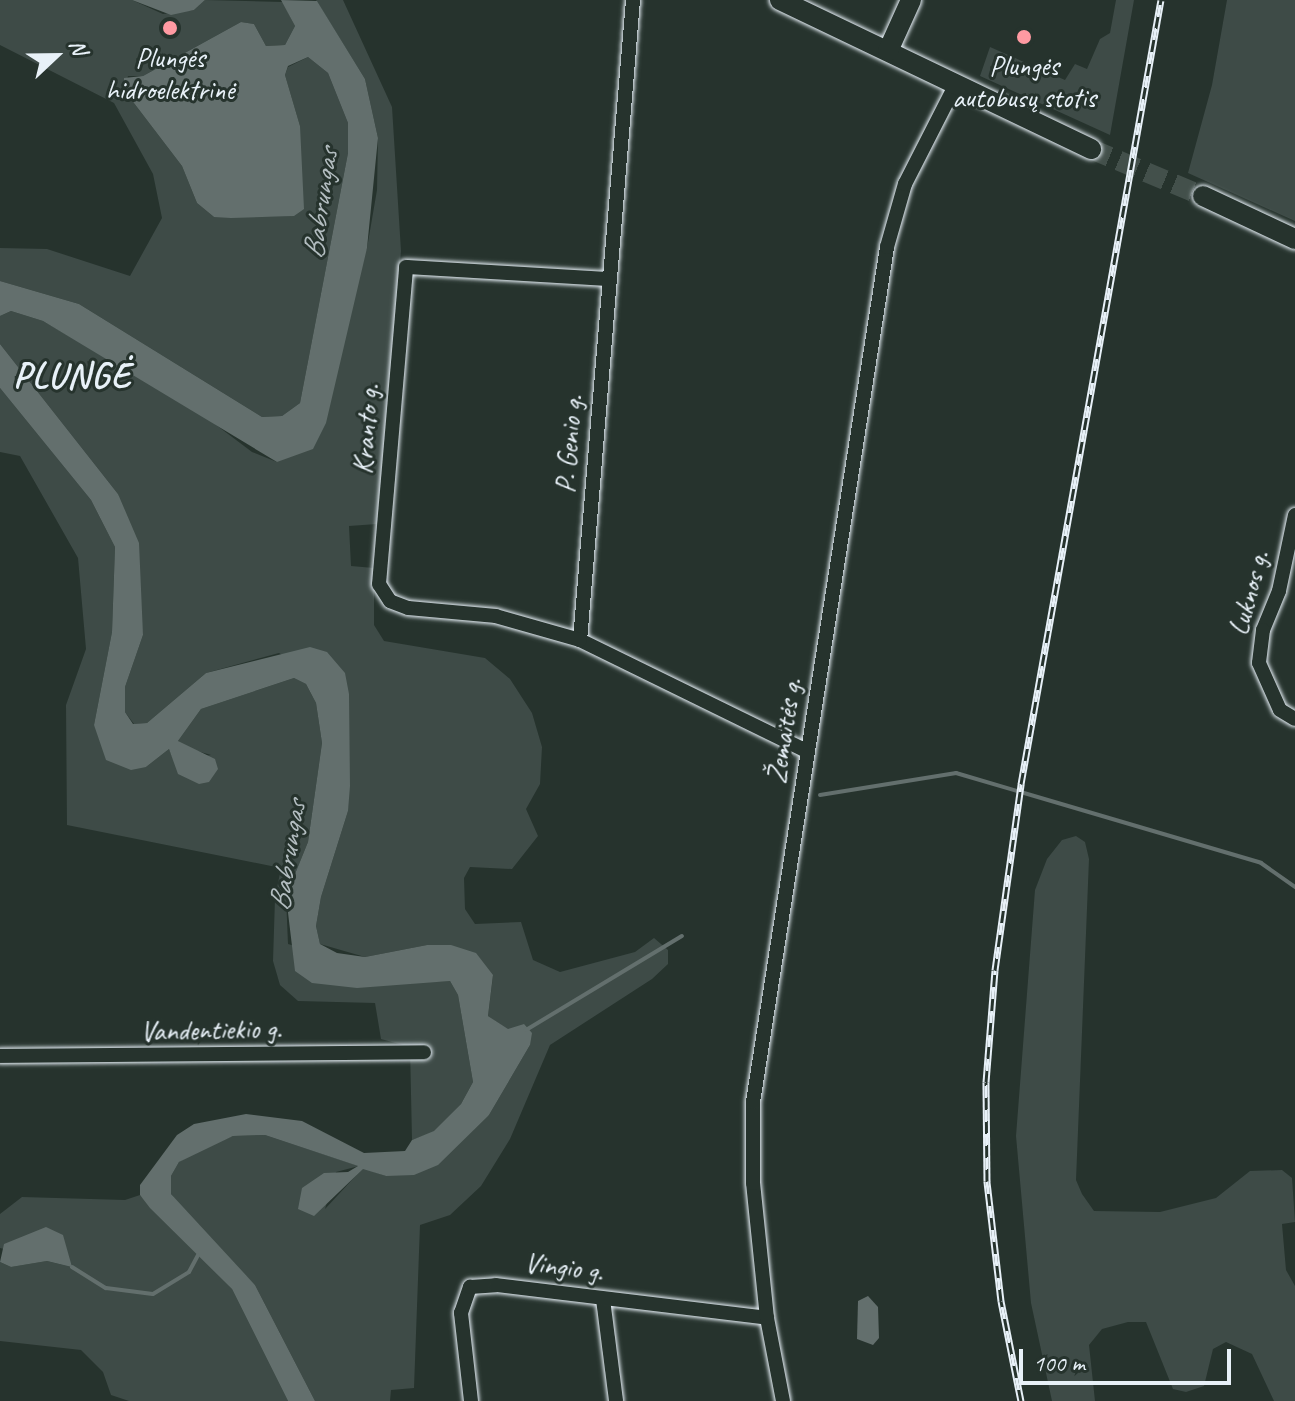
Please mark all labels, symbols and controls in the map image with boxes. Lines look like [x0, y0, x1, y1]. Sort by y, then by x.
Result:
north arrow [16, 16, 96, 96]
marker: Plungės hidroelektrinė [161, 19, 179, 37]
marker: Plungės autobusų stotis [1015, 28, 1033, 46]
text: N [63, 35, 94, 59]
place label: Plungės hidroelektrinė [106, 41, 234, 107]
place label: Plungės autobusų stotis [952, 49, 1096, 115]
water label: Babrungas [294, 147, 346, 261]
district label: PLUNGĖ [14, 354, 132, 398]
street label: Kranto g. [345, 383, 387, 475]
street label: P. Genio g. [548, 394, 590, 494]
street label: Luknos g. [1222, 547, 1276, 639]
street label: Žemaitės g. [759, 676, 809, 786]
water label: Babrungas [261, 799, 313, 913]
street label: Vandentiekio g. [140, 1012, 282, 1048]
street label: Vingio g. [523, 1246, 605, 1288]
scale bar [1023, 1333, 1235, 1383]
text: 100 m [1033, 1348, 1085, 1378]

